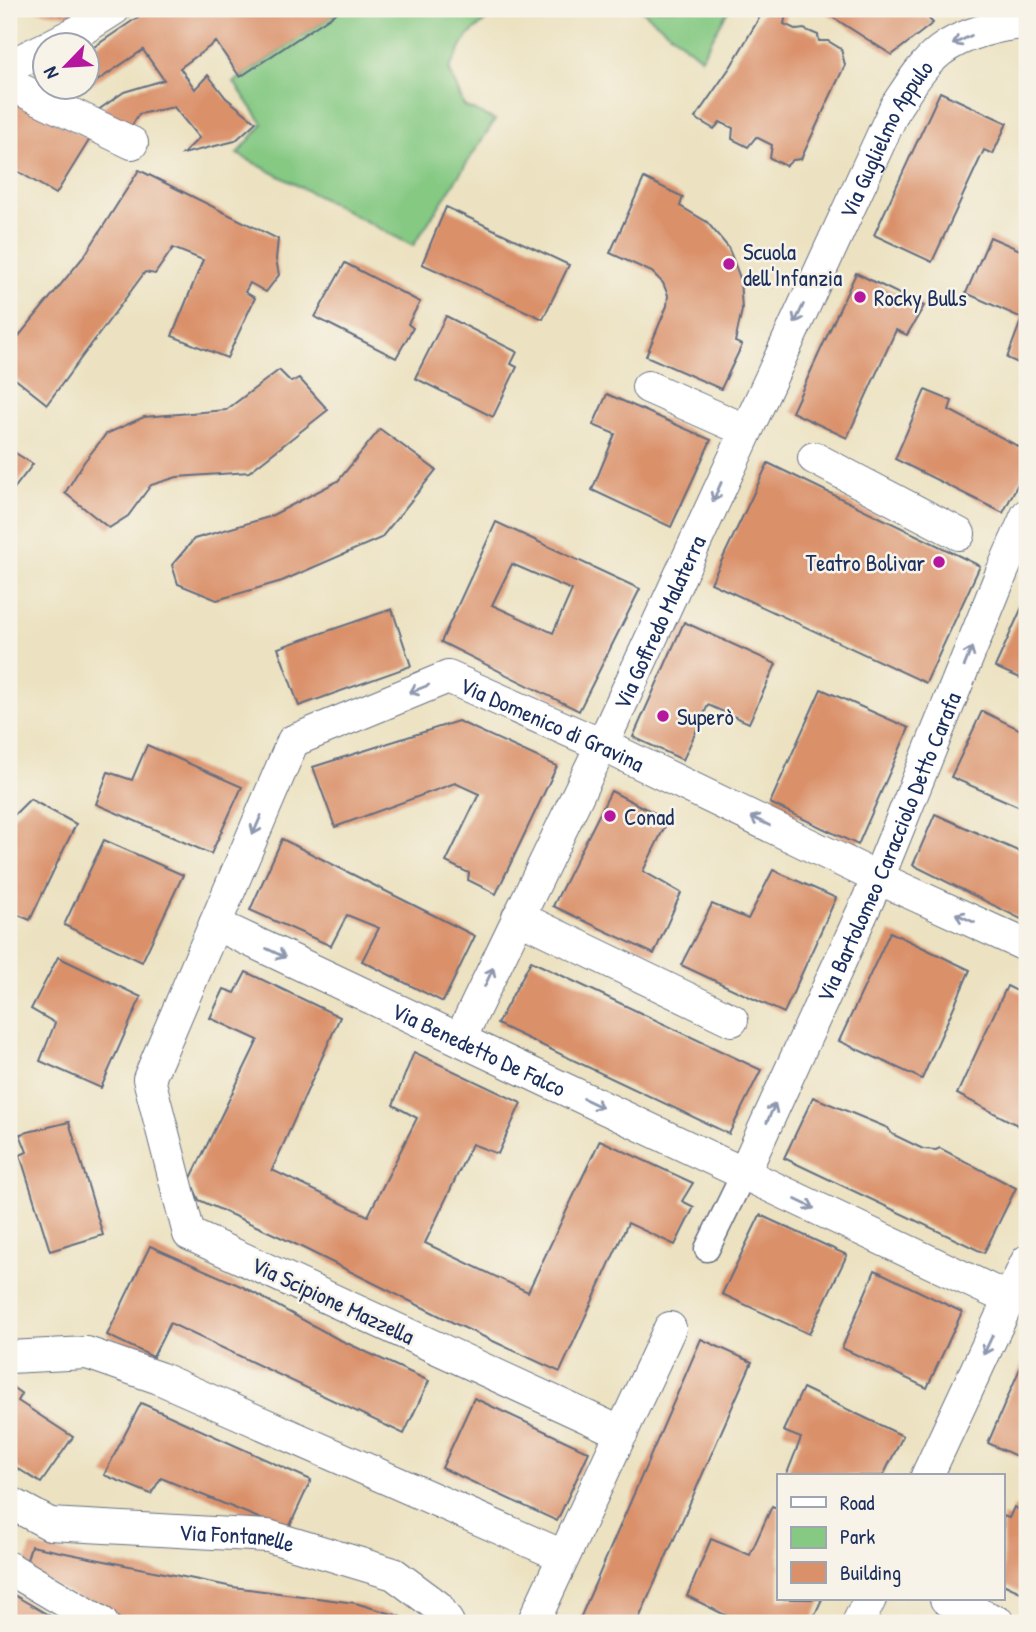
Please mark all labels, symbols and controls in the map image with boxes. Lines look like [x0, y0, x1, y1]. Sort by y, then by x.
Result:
north arrow [32, 32, 102, 102]
one-way arrow [952, 34, 973, 47]
street label: Via Guglielmo Appulo [831, 52, 939, 223]
text: N [37, 63, 65, 83]
place label: Scuola dell'Infanzia [743, 236, 842, 293]
marker: Scuola dell'Infanzia [721, 256, 737, 272]
place label: Rocky Bulls [874, 282, 967, 313]
marker: Rocky Bulls [852, 289, 868, 305]
one-way arrow [792, 303, 805, 325]
one-way arrow [710, 481, 723, 502]
street label: Via Goffredo Malaterra [605, 530, 712, 714]
place label: Teatro Bolivar [805, 547, 925, 578]
marker: Teatro Bolivar [931, 554, 947, 570]
one-way arrow [962, 646, 975, 668]
street label: Via Domenico di Gravina [455, 669, 650, 778]
one-way arrow [409, 684, 430, 697]
street label: Via Bartolomeo Caracciolo Detto Carafa [808, 687, 967, 1007]
place label: Superò [677, 701, 734, 732]
marker: Superò [655, 708, 671, 724]
place label: Conad [624, 801, 674, 832]
marker: Conad [602, 808, 618, 824]
one-way arrow [749, 813, 770, 826]
one-way arrow [250, 814, 263, 836]
one-way arrow [955, 911, 976, 924]
one-way arrow [265, 947, 286, 960]
one-way arrow [483, 967, 496, 988]
street label: Via Benedetto De Falco [387, 994, 571, 1103]
one-way arrow [582, 1097, 603, 1110]
one-way arrow [765, 1103, 778, 1124]
one-way arrow [794, 1198, 815, 1211]
street label: Via Scipione Mazzella [246, 1249, 420, 1351]
one-way arrow [981, 1334, 994, 1355]
legend [777, 1474, 1004, 1600]
text: Road [840, 1488, 874, 1517]
street label: Via Fontanelle [178, 1516, 299, 1559]
text: Park [840, 1522, 875, 1551]
text: Building [840, 1558, 901, 1587]

